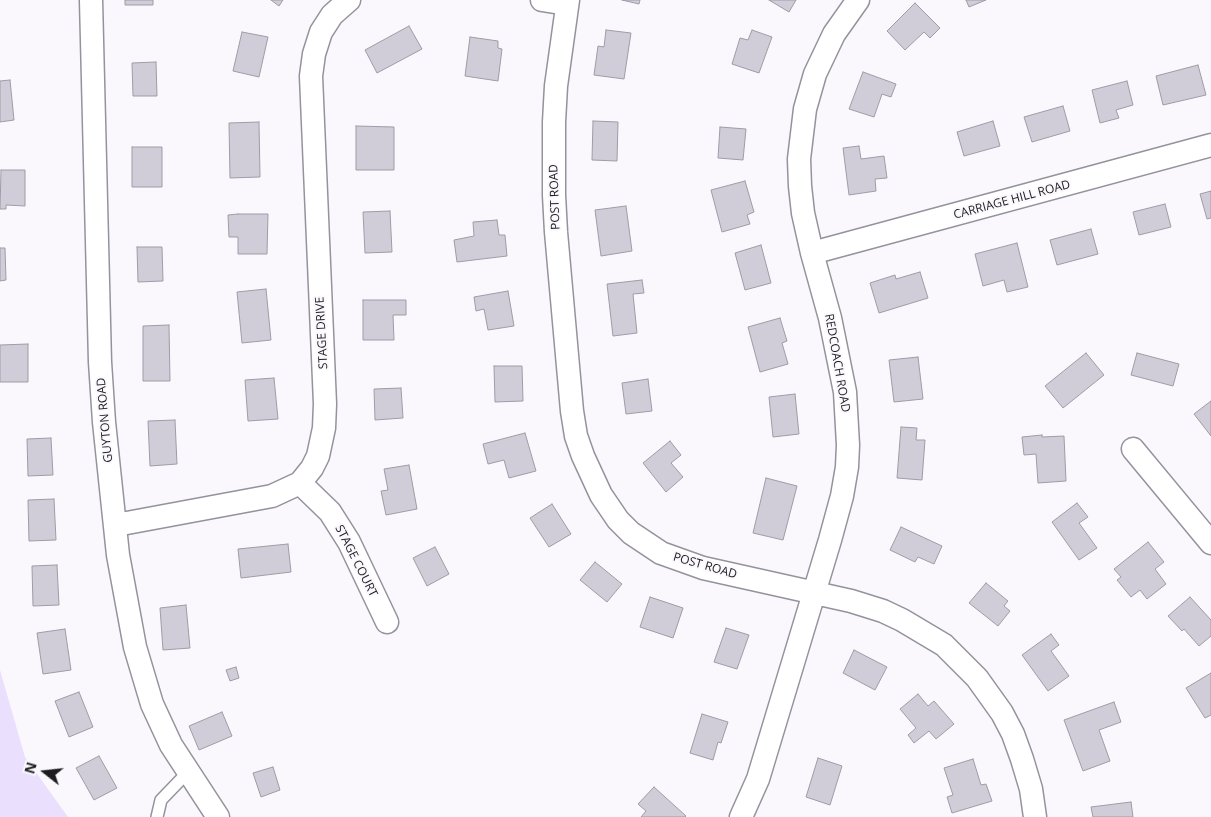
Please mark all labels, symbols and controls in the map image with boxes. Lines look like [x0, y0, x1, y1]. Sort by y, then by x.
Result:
street label: POST ROAD [547, 164, 563, 230]
street label: CARRIAGE HILL ROAD [952, 177, 1072, 223]
street label: STAGE DRIVE [313, 296, 331, 370]
street label: REDCOACH ROAD [821, 313, 853, 413]
street label: GUYTON ROAD [94, 377, 116, 463]
street label: STAGE COURT [332, 523, 380, 599]
street label: POST ROAD [671, 550, 739, 582]
north arrow [20, 747, 70, 797]
text: N [19, 760, 41, 776]

